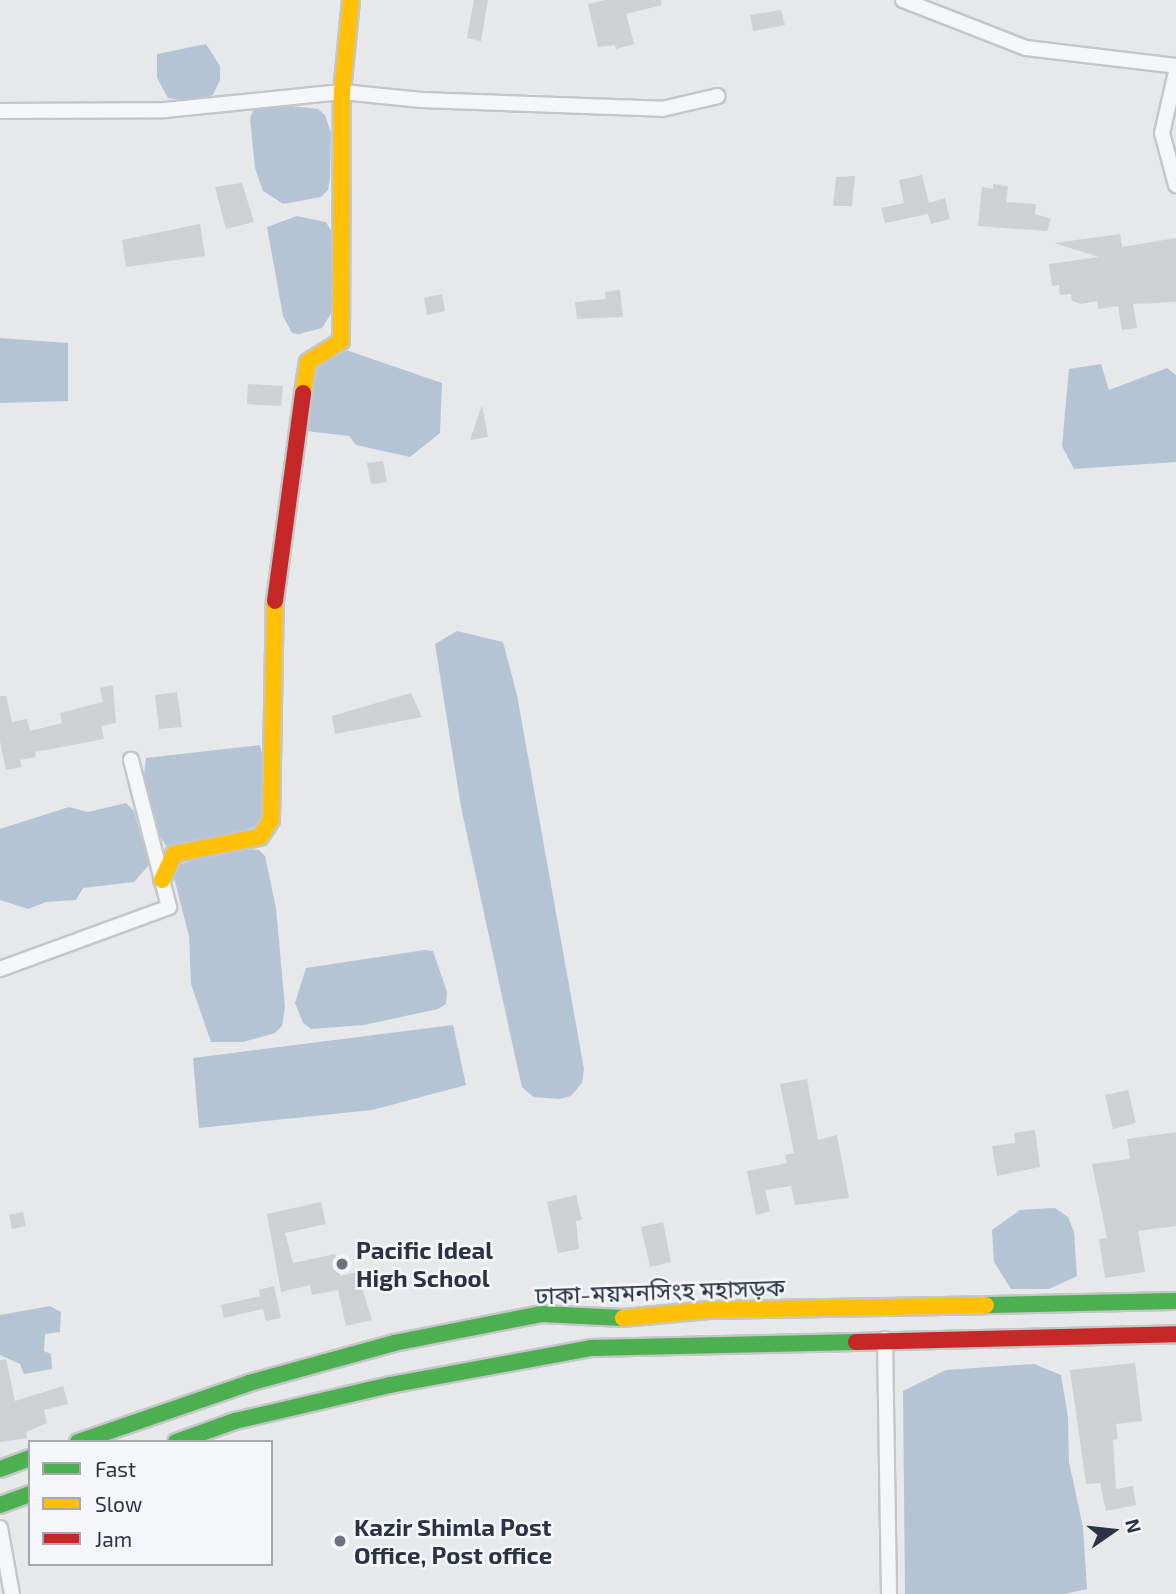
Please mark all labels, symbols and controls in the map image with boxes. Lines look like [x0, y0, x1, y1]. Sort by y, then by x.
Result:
place label: Pacific Ideal High School [356, 1236, 493, 1292]
marker: Pacific Ideal High School [334, 1256, 350, 1272]
street label: ঢাকা-ময়মনসিংহ মহাসড়ক [534, 1272, 786, 1310]
legend [28, 1440, 273, 1566]
text: Fast [95, 1456, 136, 1481]
text: Slow [95, 1491, 142, 1516]
north arrow [1078, 1496, 1148, 1566]
place label: Kazir Shimla Post Office, Post office [354, 1513, 552, 1569]
text: N [1121, 1516, 1147, 1535]
text: Jam [95, 1526, 132, 1551]
marker: Kazir Shimla Post Office, Post office [332, 1533, 348, 1549]

